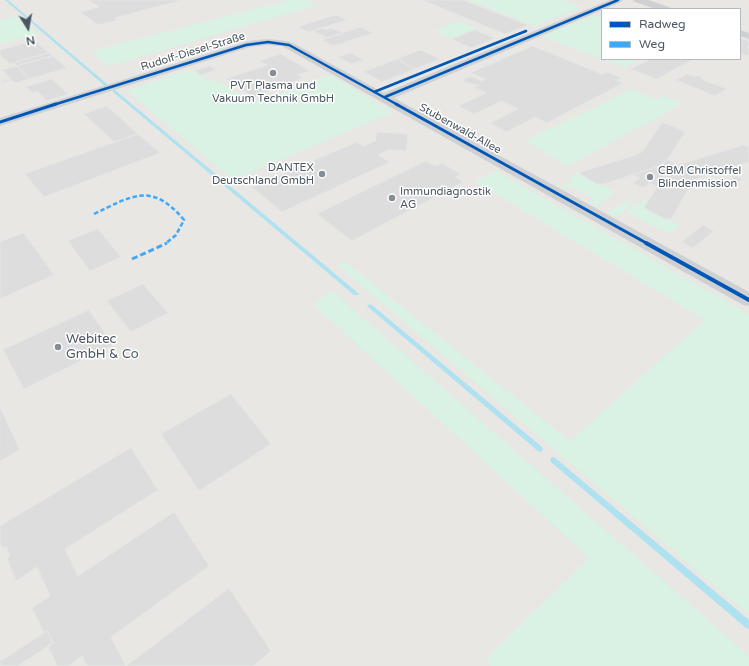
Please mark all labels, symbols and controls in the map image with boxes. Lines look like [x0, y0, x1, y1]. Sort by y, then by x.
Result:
north arrow [8, 8, 48, 48]
legend [601, 8, 741, 60]
text: Radweg [639, 17, 686, 31]
street label: Rudolf-Diesel-Straße [139, 30, 247, 74]
text: N [25, 33, 36, 47]
text: Weg [639, 37, 665, 51]
marker: PVT Plasma und Vakuum Technik GmbH [268, 68, 278, 78]
place label: PVT Plasma und Vakuum Technik GmbH [212, 79, 334, 105]
street label: Stubenwald-Allee [417, 101, 503, 157]
place label: DANTEX Deutschland GmbH [212, 161, 314, 187]
place label: CBM Christoffel Blindenmission [658, 164, 741, 190]
marker: DANTEX Deutschland GmbH [317, 169, 327, 179]
marker: CBM Christoffel Blindenmission [645, 172, 655, 182]
place label: Immundiagnostik AG [400, 185, 491, 211]
marker: Immundiagnostik AG [387, 193, 397, 203]
place label: Webitec GmbH & Co [66, 332, 139, 363]
marker: Webitec GmbH & Co [53, 342, 63, 352]

